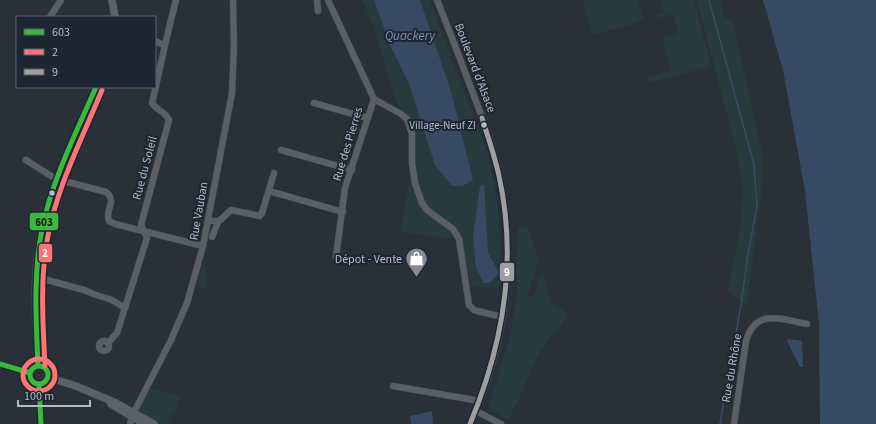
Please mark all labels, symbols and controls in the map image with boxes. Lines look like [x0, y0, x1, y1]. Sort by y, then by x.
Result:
legend [16, 16, 156, 88]
street label: Boulevard d'Alsace [450, 21, 500, 115]
text: 603 [52, 24, 70, 41]
water label: Quackery [385, 27, 436, 45]
text: 2 [52, 44, 58, 61]
text: 9 [52, 64, 58, 81]
street label: Rue des Pierres [329, 105, 367, 183]
place label: Village-Neuf ZI [409, 118, 476, 133]
marker: Village-Neuf ZI [479, 120, 489, 130]
street label: Rue du Soleil [128, 134, 162, 202]
street label: Rue Vauban [185, 180, 213, 242]
unlabelled marker [47, 188, 57, 198]
line badge: 603 [29, 212, 59, 231]
text: 603 [35, 215, 53, 230]
line badge: 2 [38, 243, 53, 263]
text: 2 [42, 246, 48, 261]
shop icon: Dépot - Vente [404, 246, 430, 279]
place label: Dépot - Vente [335, 251, 402, 268]
line badge: 9 [499, 262, 515, 282]
text: 9 [504, 265, 510, 280]
street label: Rue du Rhône [718, 332, 746, 404]
scale bar [18, 382, 90, 408]
text: 100 m [24, 388, 54, 405]

